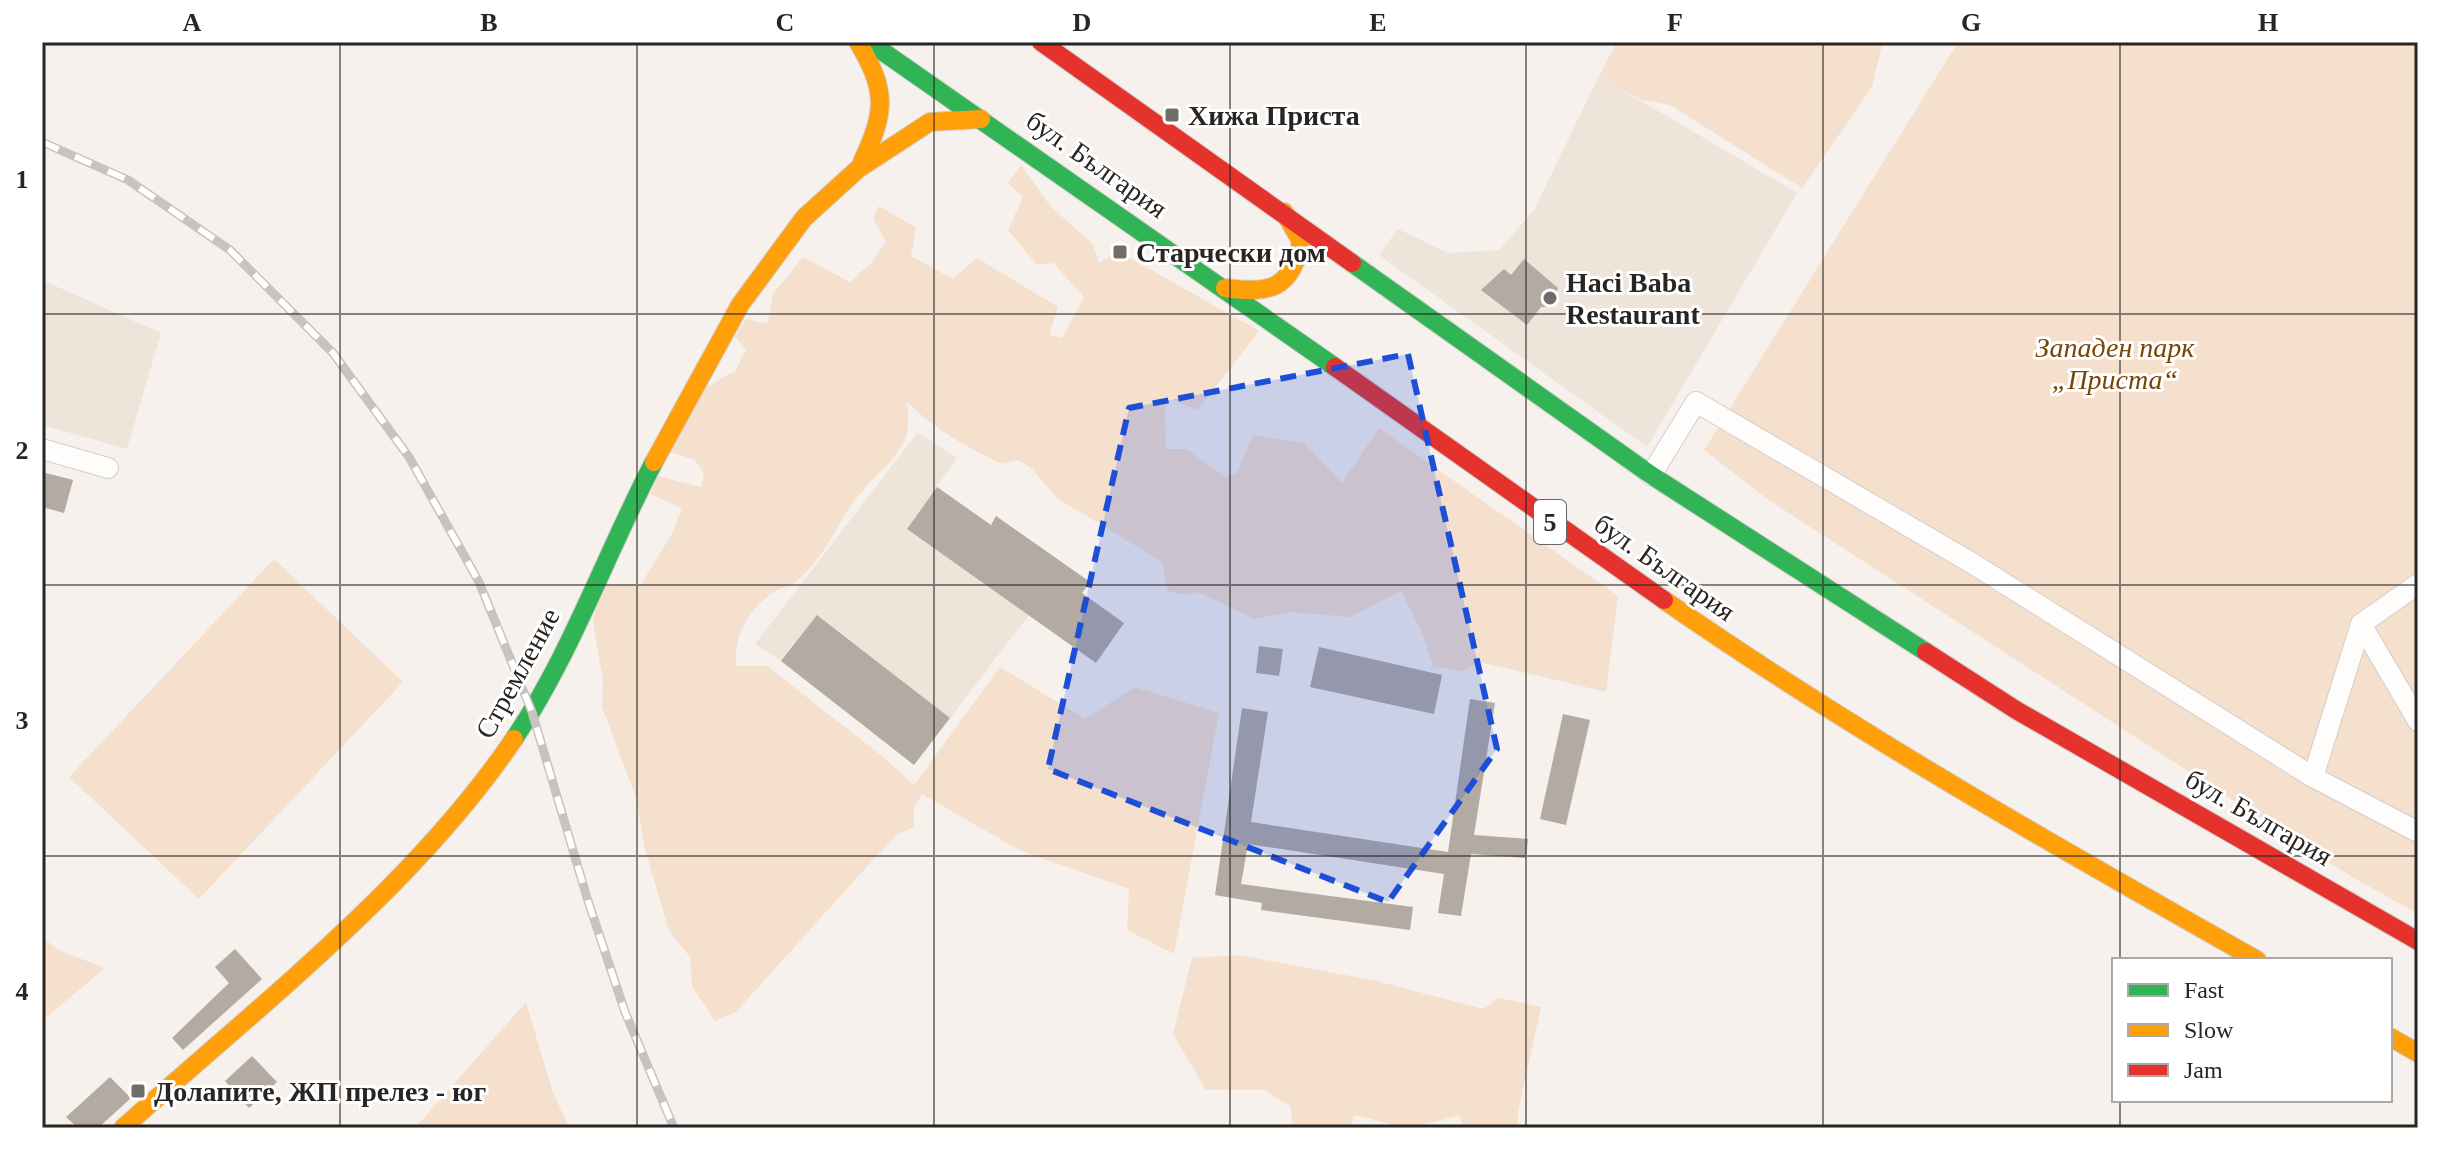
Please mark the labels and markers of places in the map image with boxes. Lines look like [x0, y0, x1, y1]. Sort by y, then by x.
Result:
place label: Хижа Приста [1188, 100, 1360, 131]
marker: Хижа Приста [1163, 106, 1181, 124]
place label: Старчески дом [1136, 237, 1326, 268]
marker: Старчески дом [1111, 243, 1129, 261]
place label: Haci Baba Restaurant [1566, 267, 1700, 330]
marker: Haci Baba Restaurant [1541, 289, 1559, 307]
place label: Долапите, ЖП прелез - юг [154, 1076, 486, 1107]
marker: Долапите, ЖП прелез - юг [129, 1082, 147, 1100]

